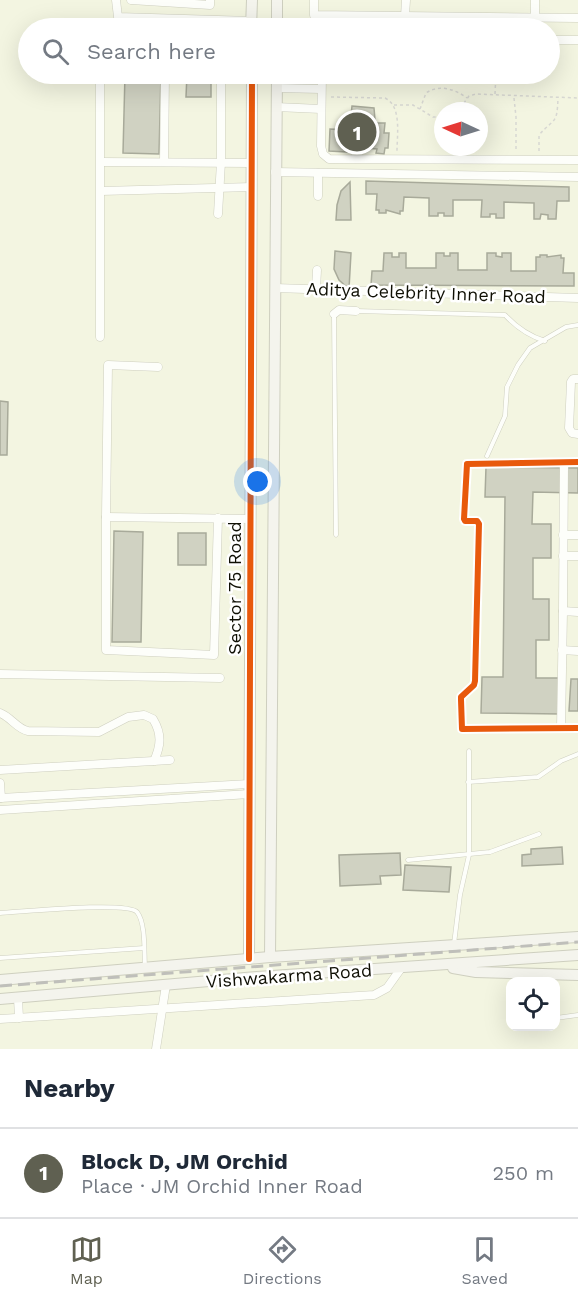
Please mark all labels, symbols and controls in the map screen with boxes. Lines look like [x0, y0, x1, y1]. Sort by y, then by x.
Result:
search box [18, 18, 560, 84]
icon: search [39, 35, 72, 68]
text: Search here [87, 39, 216, 64]
north arrow [434, 102, 488, 156]
pin: 1 [338, 110, 376, 154]
street label: Aditya Celebrity Inner Road [306, 278, 546, 307]
your location [243, 467, 272, 496]
street label: Sector 75 Road [224, 521, 245, 655]
street label: Vishwakarma Road [205, 959, 373, 992]
map controls [506, 977, 560, 1031]
button: locate [506, 977, 560, 1031]
text: Nearby [24, 1073, 115, 1103]
text: Block D, JM Orchid [81, 1149, 288, 1174]
text: 1 [39, 1161, 48, 1185]
text: 250 m [492, 1161, 554, 1185]
text: Place · JM Orchid Inner Road [81, 1174, 363, 1198]
tab: Map [70, 1233, 103, 1288]
tab: Directions [243, 1233, 322, 1288]
tab: Saved [462, 1233, 508, 1288]

